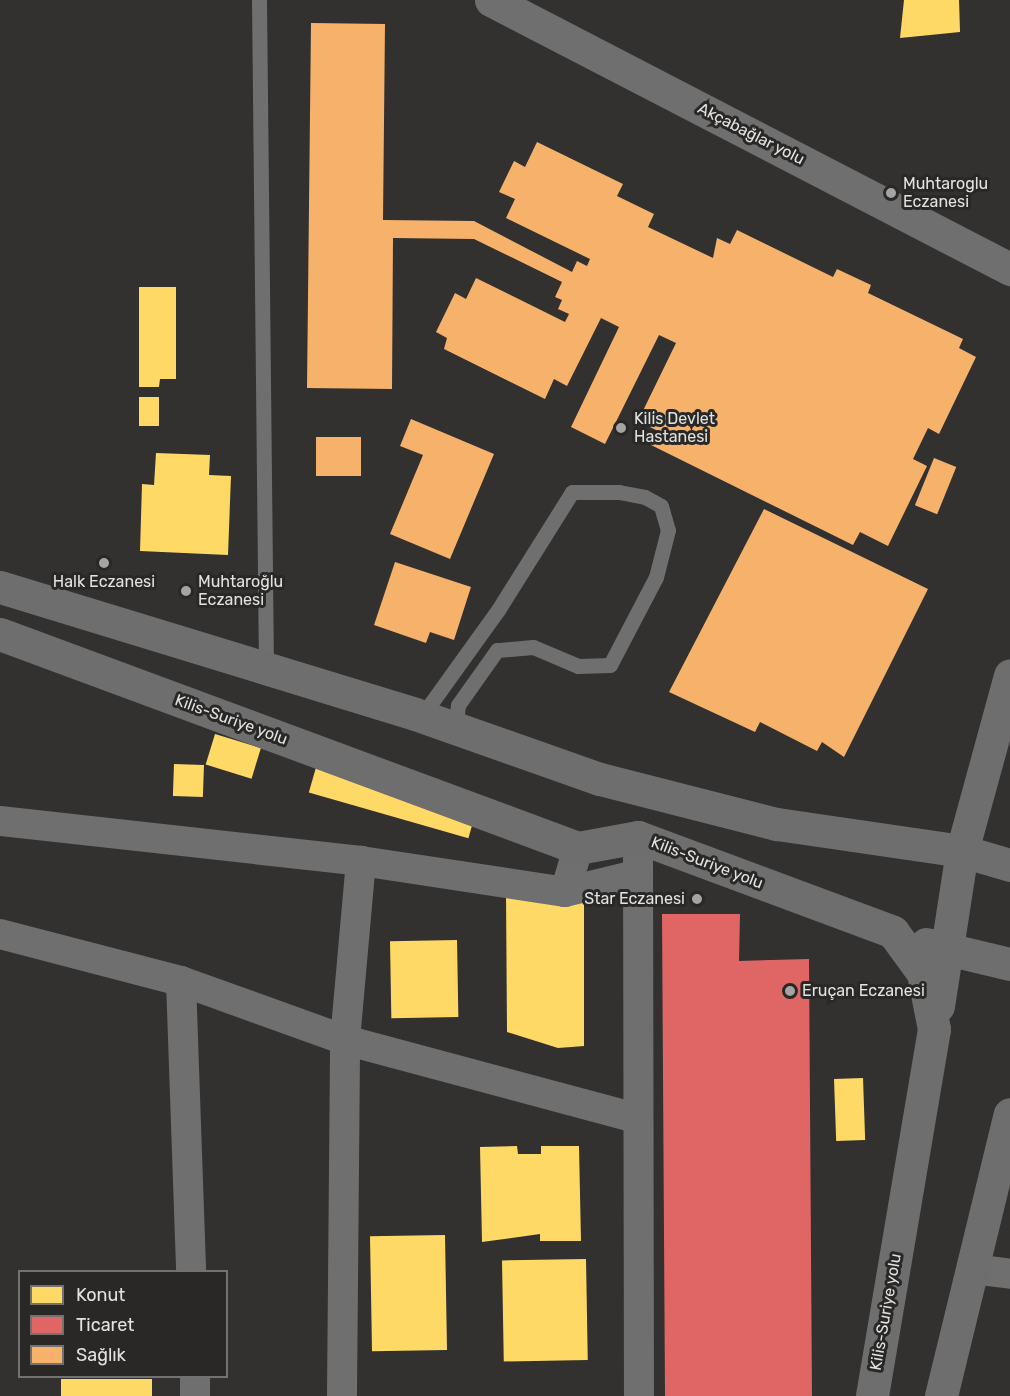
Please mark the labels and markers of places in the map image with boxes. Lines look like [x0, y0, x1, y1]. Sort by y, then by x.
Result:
place label: Muhtaroglu Eczanesi [903, 174, 988, 212]
marker: Muhtaroglu Eczanesi [884, 186, 898, 200]
place label: Kilis Devlet Hastanesi [634, 409, 715, 447]
marker: Kilis Devlet Hastanesi [612, 419, 630, 437]
marker: Halk Eczanesi [97, 556, 111, 570]
place label: Halk Eczanesi [53, 572, 155, 592]
place label: Muhtaroğlu Eczanesi [198, 572, 283, 610]
marker: Muhtaroğlu Eczanesi [179, 584, 193, 598]
place label: Star Eczanesi [584, 889, 685, 909]
marker: Star Eczanesi [690, 892, 704, 906]
place label: Eruçan Eczanesi [802, 981, 925, 1001]
marker: Eruçan Eczanesi [783, 984, 797, 998]

